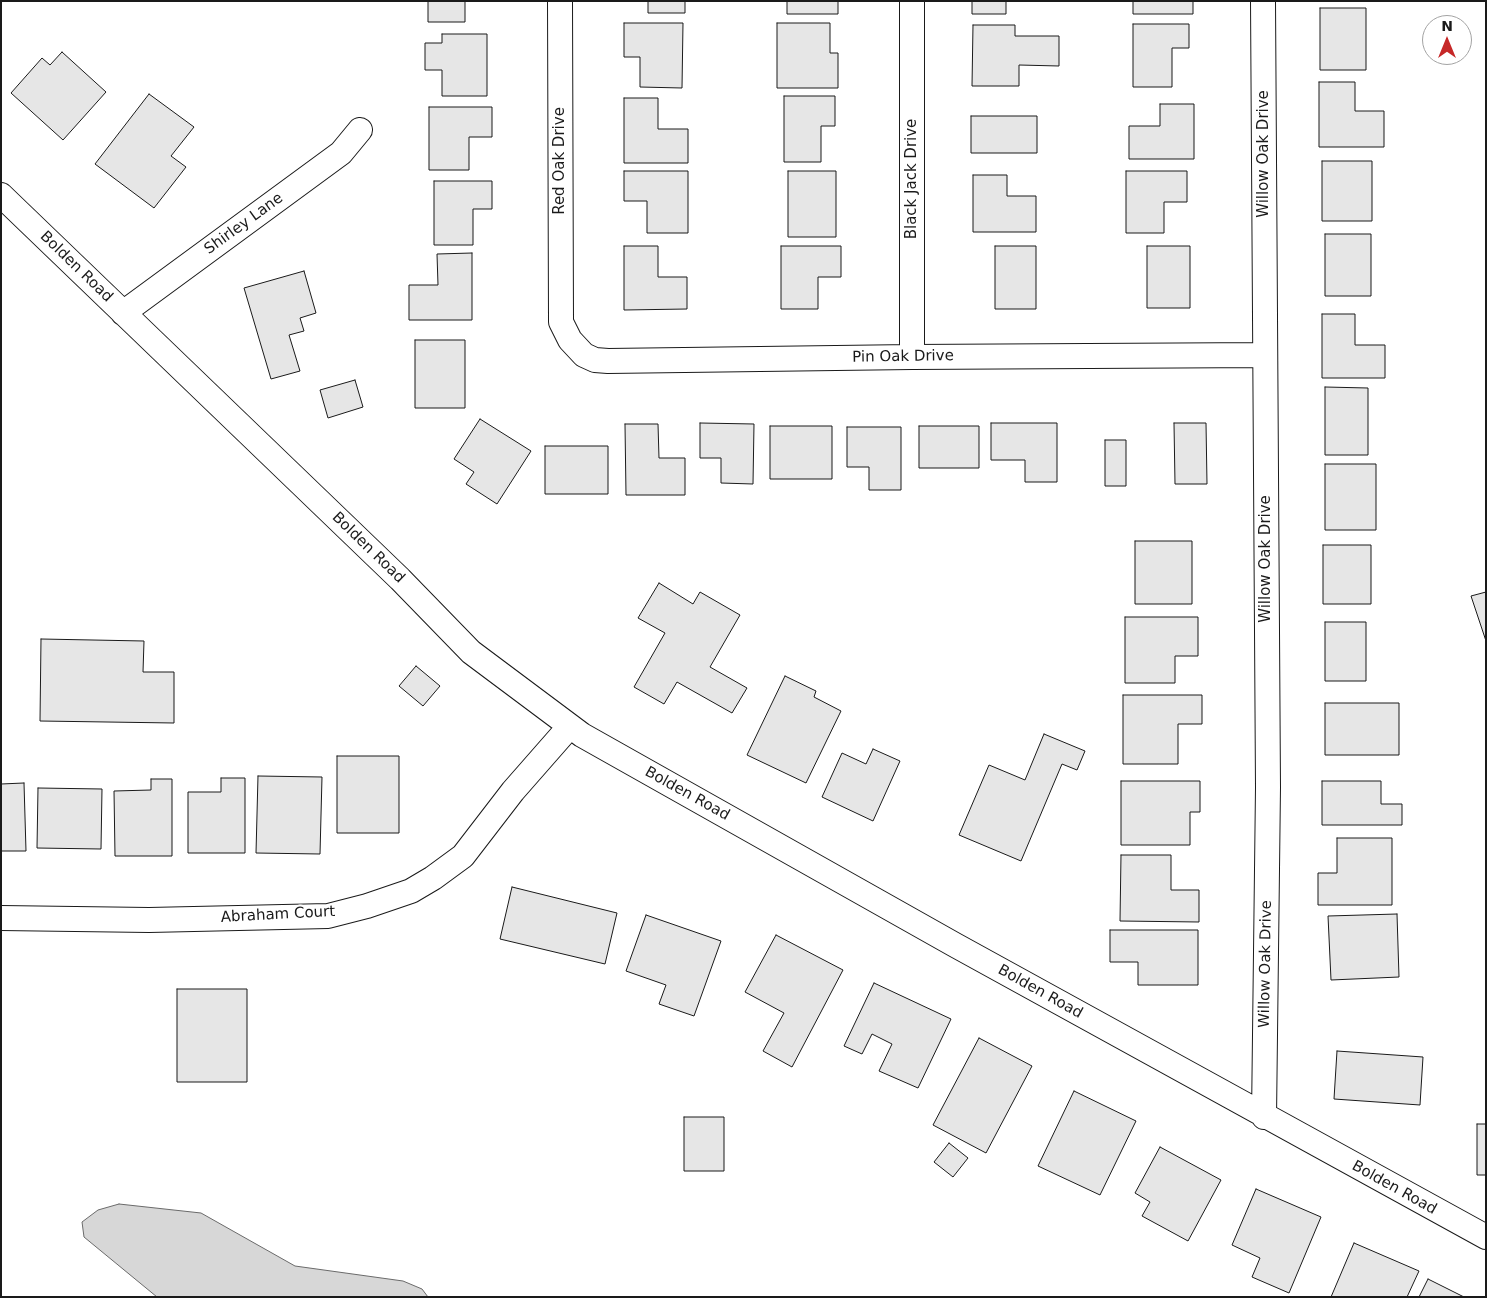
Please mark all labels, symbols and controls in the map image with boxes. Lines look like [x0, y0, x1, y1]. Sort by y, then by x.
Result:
north arrow [1422, 15, 1472, 65]
text: N [1441, 18, 1453, 34]
street label: Willow Oak Drive [1255, 90, 1273, 218]
street label: Red Oak Drive [551, 107, 569, 215]
street label: Black Jack Drive [903, 119, 921, 239]
street label: Shirley Lane [201, 189, 287, 259]
street label: Bolden Road [36, 228, 116, 306]
street label: Pin Oak Drive [852, 347, 954, 367]
street label: Willow Oak Drive [1257, 495, 1275, 623]
street label: Bolden Road [328, 509, 408, 587]
street label: Bolden Road [641, 763, 733, 825]
street label: Willow Oak Drive [1256, 900, 1276, 1028]
street label: Abraham Court [220, 903, 336, 927]
street label: Bolden Road [994, 961, 1086, 1023]
street label: Bolden Road [1348, 1157, 1440, 1219]

